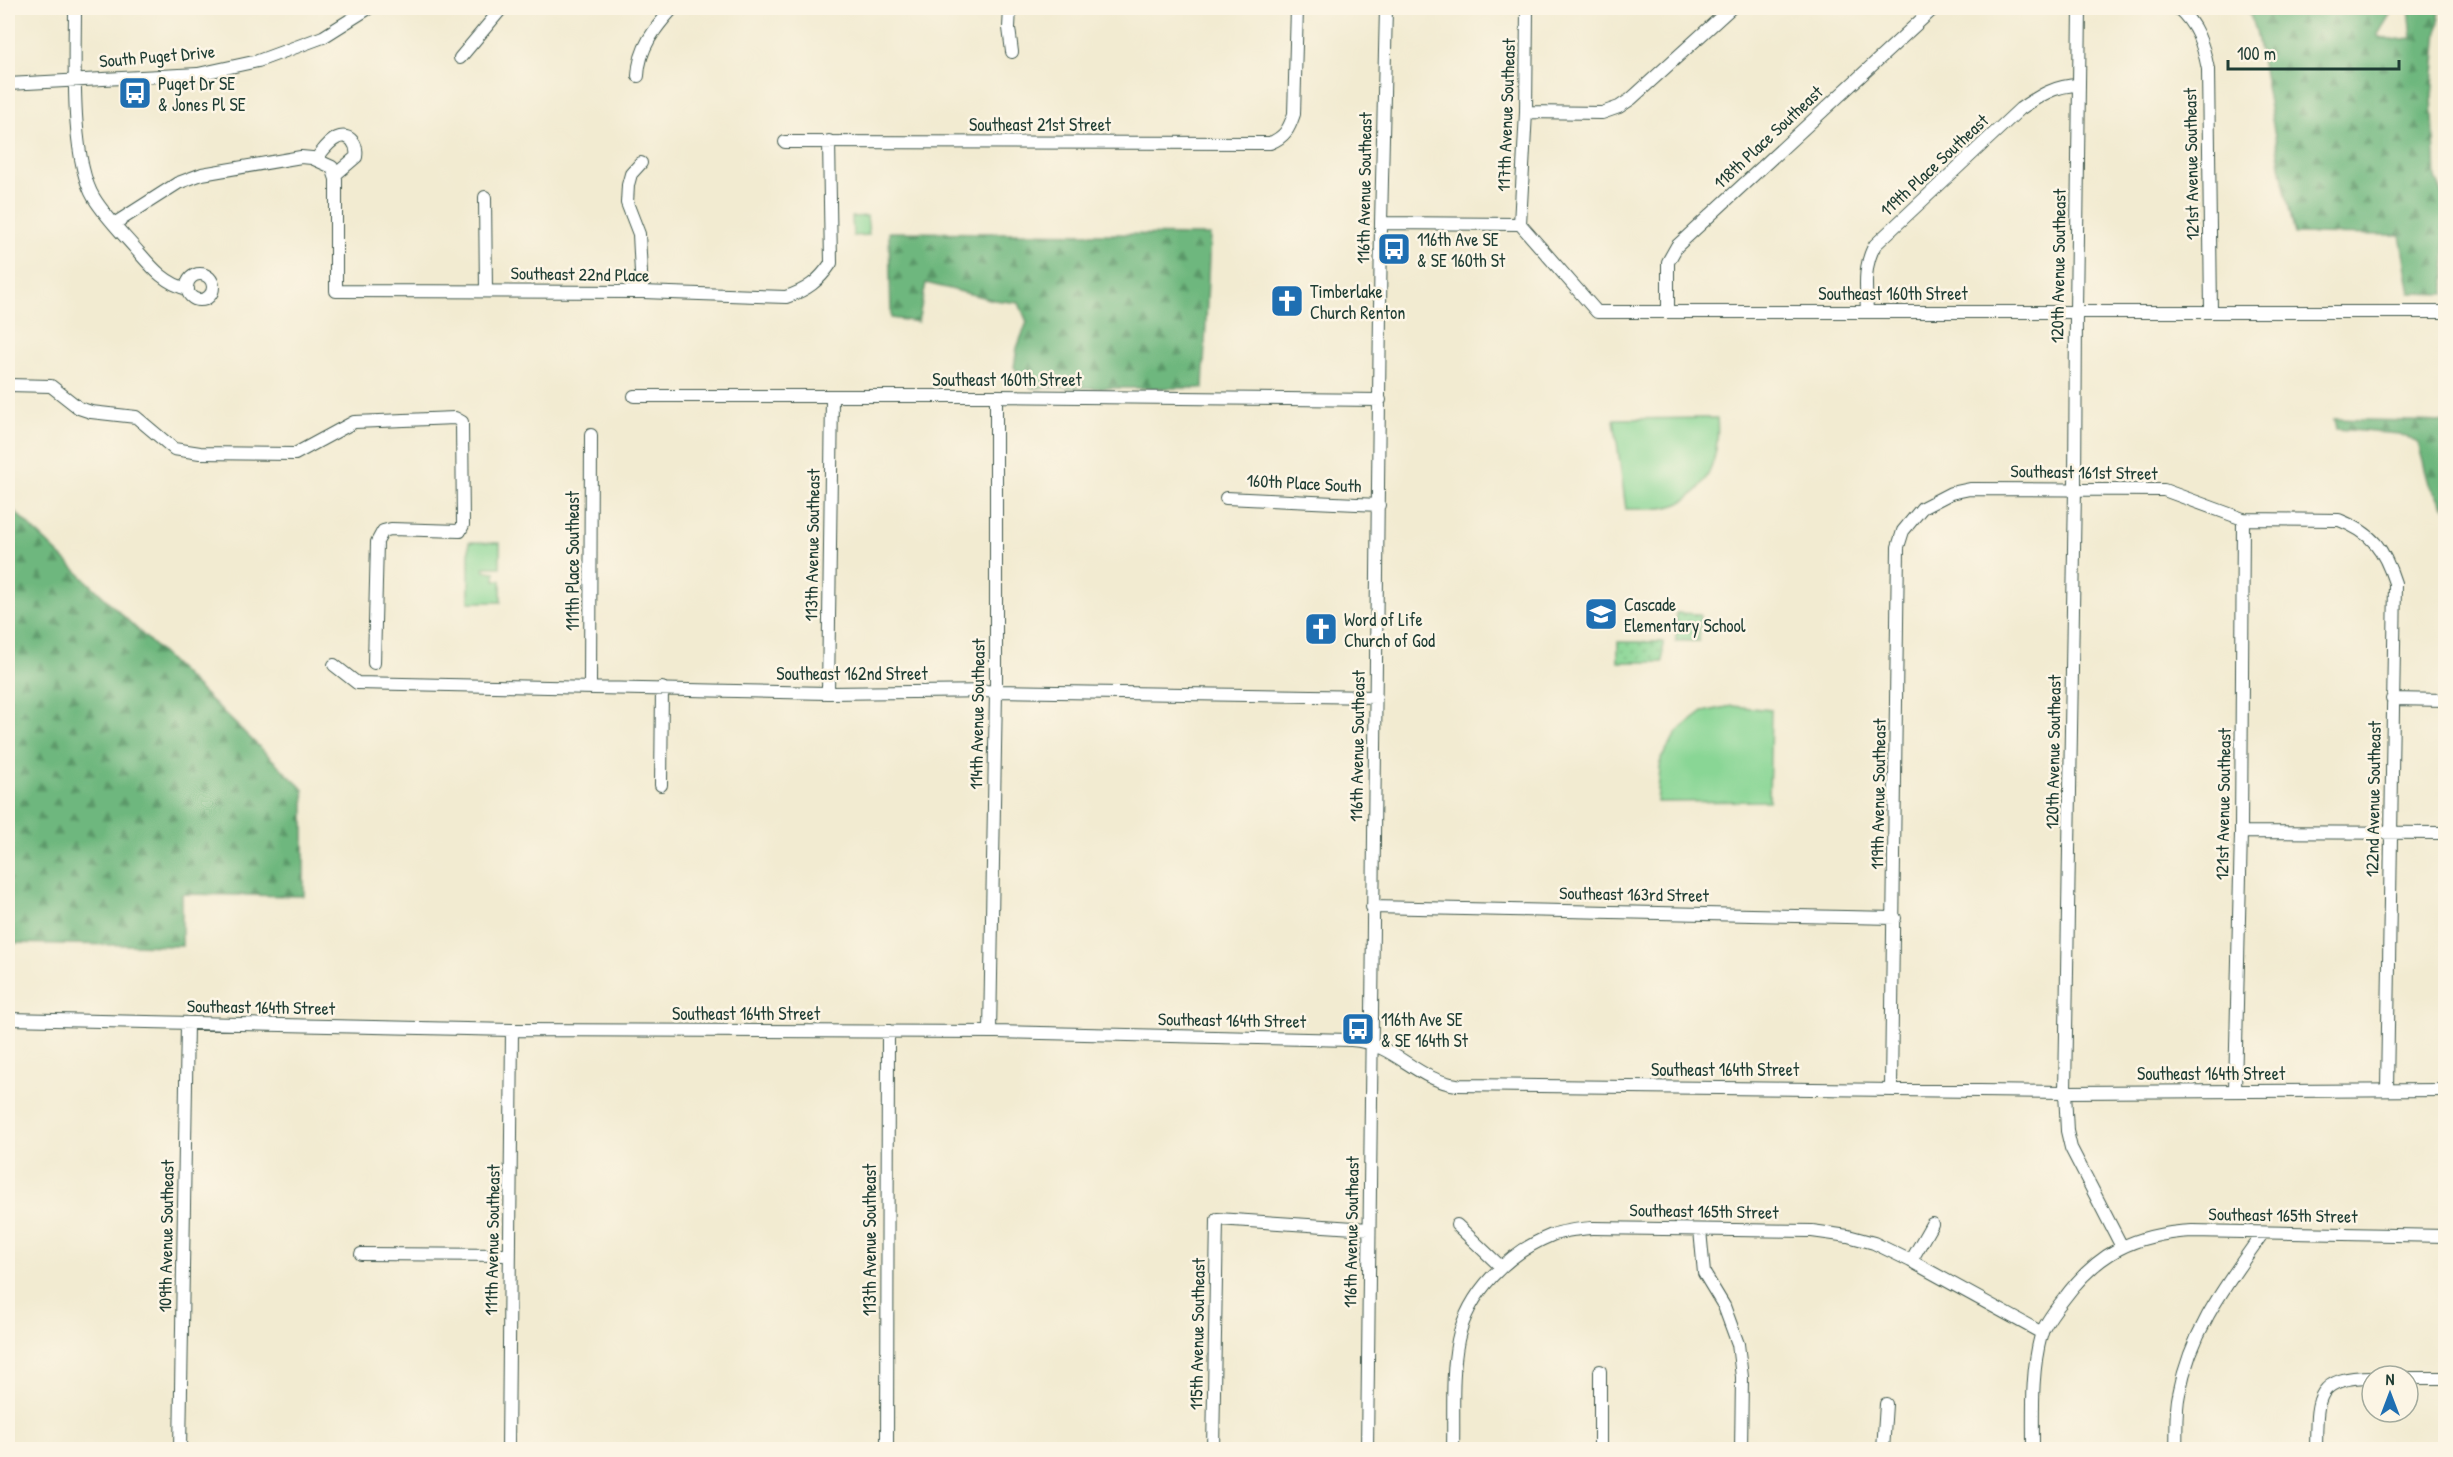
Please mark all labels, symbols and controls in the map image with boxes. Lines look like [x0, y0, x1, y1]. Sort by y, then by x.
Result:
scale bar [2228, 33, 2399, 71]
street label: 117th Avenue Southeast [1491, 37, 1521, 192]
street label: South Puget Drive [98, 38, 216, 74]
text: 100 m [2237, 41, 2276, 66]
place label: Puget Dr SE & Jones Pl SE [158, 71, 246, 117]
bus stop icon: Puget Dr SE & Jones Pl SE [117, 75, 153, 111]
street label: 118th Place Southeast [1708, 79, 1829, 194]
street label: 121st Avenue Southeast [2177, 87, 2205, 240]
street label: 119th Place Southeast [1874, 108, 1994, 222]
street label: 116th Avenue Southeast [1350, 111, 1378, 264]
street label: Southeast 21st Street [969, 112, 1112, 137]
street label: 120th Avenue Southeast [2044, 188, 2072, 343]
place label: 116th Ave SE & SE 160th St [1417, 227, 1506, 273]
bus stop icon: 116th Ave SE & SE 160th St [1376, 231, 1412, 267]
street label: Southeast 22nd Place [510, 260, 650, 288]
place label: Timberlake Church Renton [1310, 279, 1405, 325]
street label: Southeast 160th Street [1818, 281, 1969, 306]
church icon: Timberlake Church Renton [1269, 283, 1305, 319]
street label: Southeast 160th Street [932, 367, 1083, 392]
street label: Southeast 161st Street [2010, 458, 2159, 486]
street label: 113th Avenue Southeast [798, 468, 826, 622]
street label: 160th Place South [1246, 468, 1362, 499]
street label: 111th Place Southeast [560, 490, 585, 631]
place label: Cascade Elementary School [1624, 592, 1746, 638]
school or university icon: Cascade Elementary School [1583, 596, 1619, 632]
place label: Word of Life Church of God [1344, 607, 1435, 653]
church icon: Word of Life Church of God [1303, 611, 1339, 647]
street label: 114th Avenue Southeast [963, 637, 991, 790]
street label: Southeast 162nd Street [776, 661, 928, 686]
street label: 116th Avenue Southeast [1343, 669, 1371, 822]
street label: 120th Avenue Southeast [2039, 674, 2067, 829]
street label: 119th Avenue Southeast [1864, 717, 1892, 870]
street label: 122nd Avenue Southeast [2359, 720, 2387, 877]
street label: 121st Avenue Southeast [2209, 727, 2237, 880]
street label: Southeast 163rd Street [1559, 880, 1710, 908]
street label: Southeast 164th Street [187, 993, 336, 1021]
street label: Southeast 164th Street [672, 1001, 821, 1026]
street label: Southeast 164th Street [1158, 1006, 1307, 1034]
place label: 116th Ave SE & SE 164th St [1381, 1007, 1469, 1053]
bus stop icon: 116th Ave SE & SE 164th St [1340, 1011, 1376, 1047]
street label: Southeast 164th Street [1651, 1057, 1800, 1082]
street label: Southeast 164th Street [2137, 1061, 2286, 1086]
street label: 116th Avenue Southeast [1337, 1155, 1365, 1308]
street label: 109th Avenue Southeast [152, 1159, 180, 1313]
street label: 111th Avenue Southeast [478, 1163, 506, 1316]
street label: 113th Avenue Southeast [857, 1163, 882, 1316]
street label: Southeast 165th Street [1629, 1197, 1780, 1225]
street label: Southeast 165th Street [2208, 1201, 2359, 1229]
street label: 115th Avenue Southeast [1183, 1257, 1211, 1410]
north arrow [2360, 1364, 2420, 1424]
text: N [2386, 1368, 2395, 1390]

